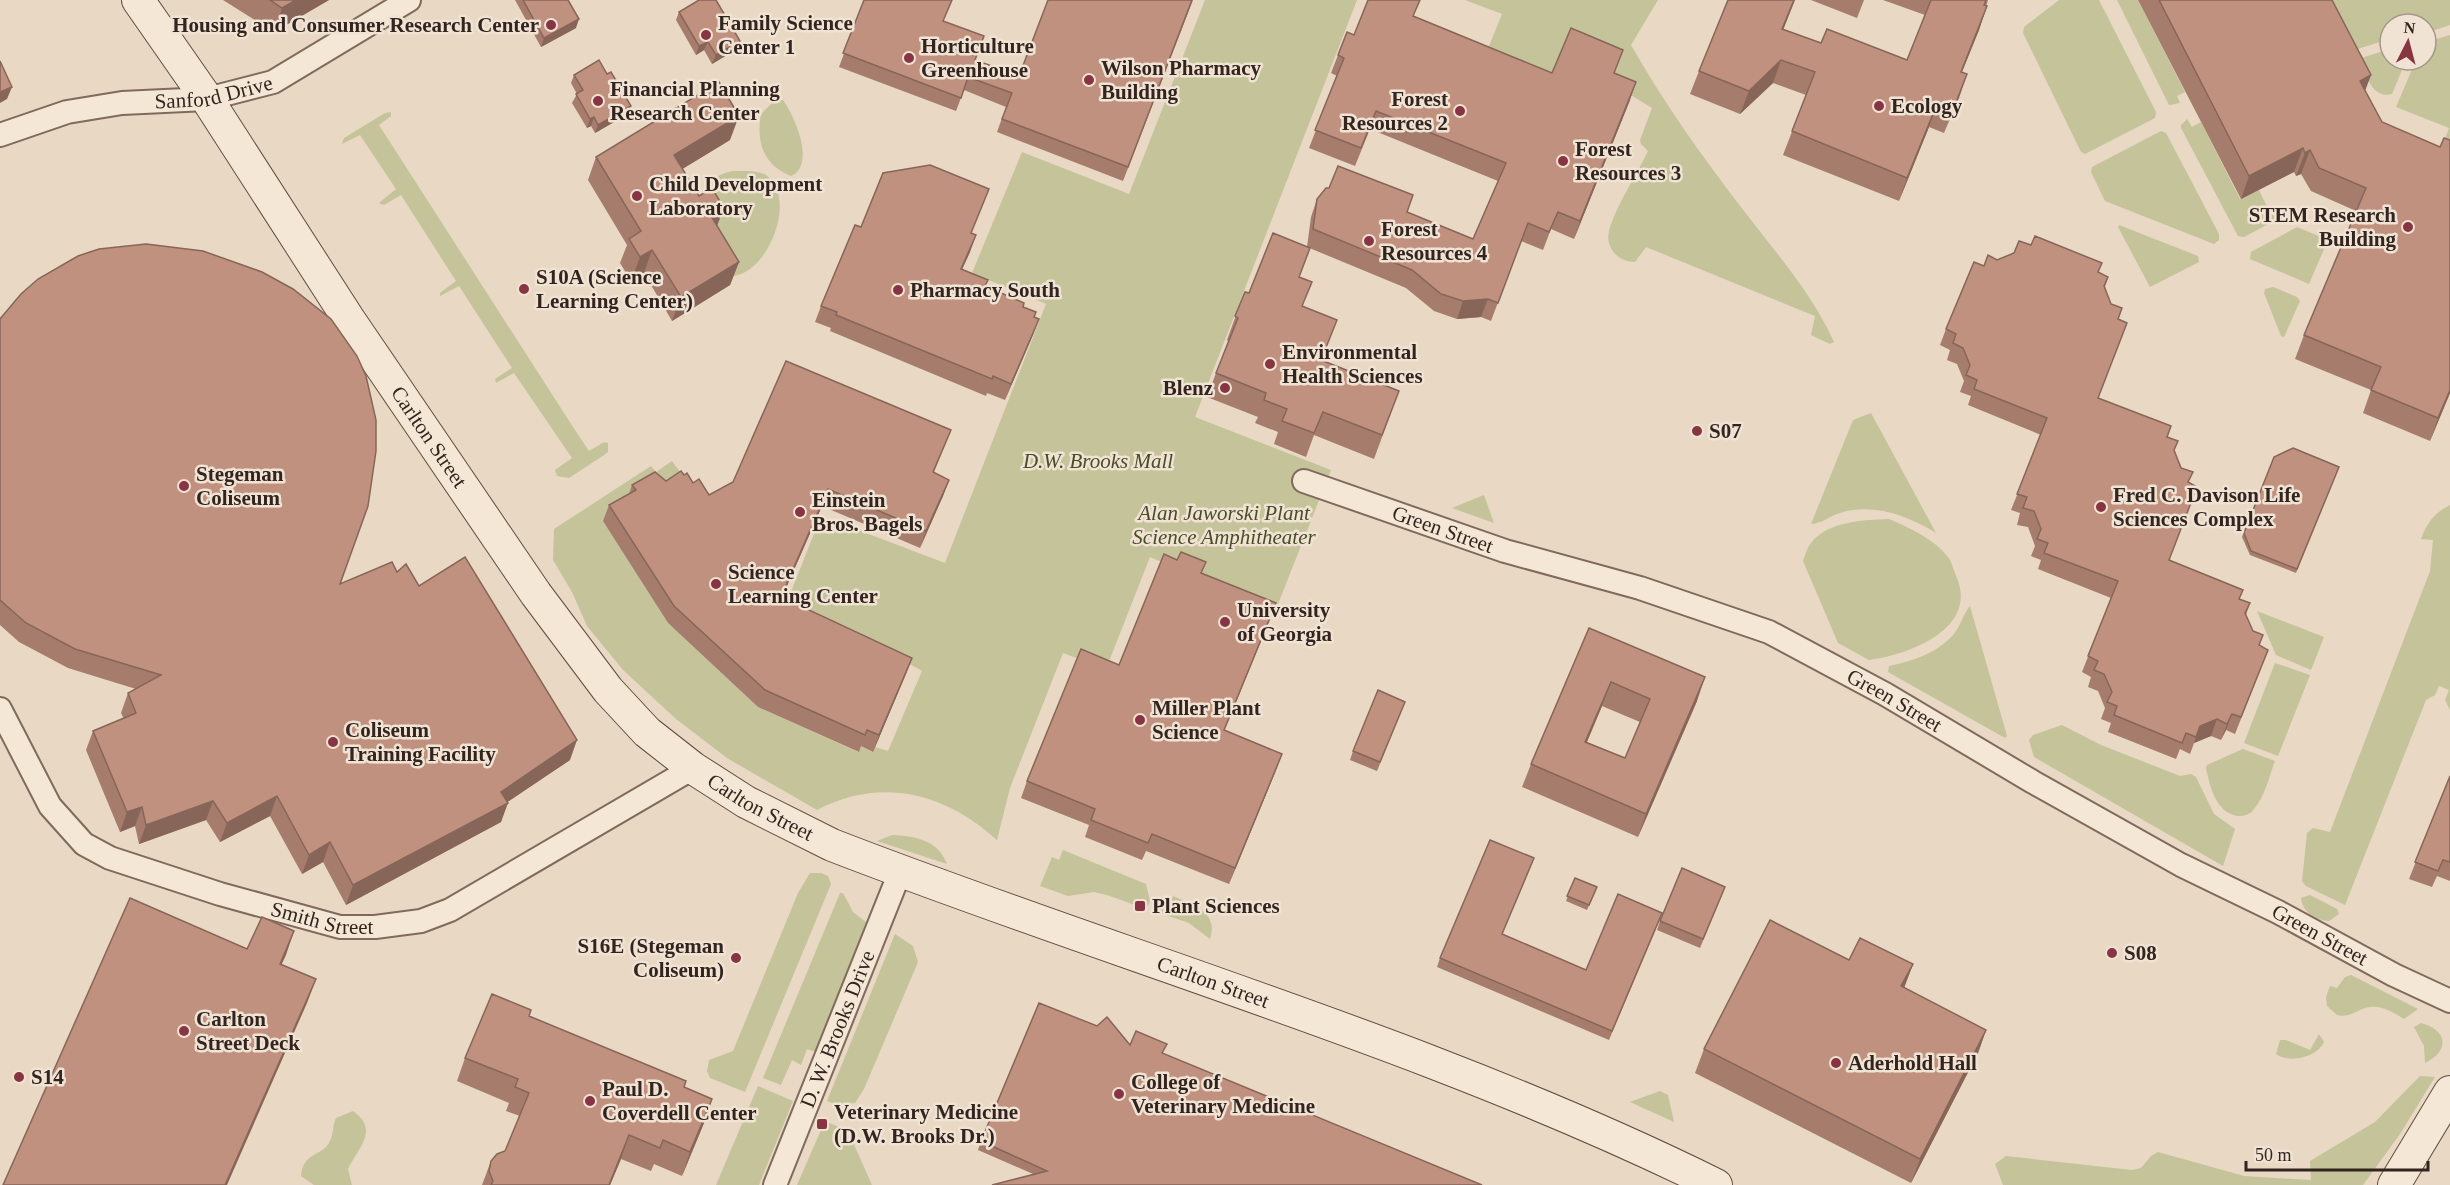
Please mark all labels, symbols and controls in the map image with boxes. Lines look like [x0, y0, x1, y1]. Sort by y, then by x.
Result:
place label: Family Science Center 1 [718, 11, 853, 59]
north arrow [2378, 12, 2438, 72]
place label: Housing and Consumer Research Center [172, 13, 539, 37]
marker: Housing and Consumer Research Center [544, 18, 558, 32]
text: N [2403, 19, 2417, 37]
marker: Family Science Center 1 [699, 28, 713, 42]
place label: Horticulture Greenhouse [921, 34, 1034, 82]
marker: Horticulture Greenhouse [902, 51, 916, 65]
place label: Wilson Pharmacy Building [1101, 56, 1262, 104]
street label: Sanford Drive [154, 71, 275, 113]
marker: Wilson Pharmacy Building [1082, 73, 1096, 87]
place label: Financial Planning Research Center [610, 77, 780, 125]
place label: Forest Resources 2 [1342, 87, 1448, 135]
marker: Financial Planning Research Center [591, 94, 605, 108]
place label: Ecology [1891, 94, 1963, 118]
marker: Ecology [1872, 99, 1886, 113]
marker: Forest Resources 2 [1453, 104, 1467, 118]
place label: Forest Resources 3 [1575, 137, 1681, 185]
marker: Forest Resources 3 [1556, 154, 1570, 168]
place label: Child Development Laboratory [649, 172, 822, 220]
marker: Child Development Laboratory [630, 189, 644, 203]
place label: STEM Research Building [2249, 203, 2396, 251]
place label: Forest Resources 4 [1381, 217, 1488, 265]
marker: STEM Research Building [2401, 220, 2415, 234]
marker: Forest Resources 4 [1362, 234, 1376, 248]
place label: S10A (Science Learning Center) [536, 265, 693, 313]
place label: Pharmacy South [910, 278, 1060, 302]
marker: S10A (Science Learning Center) [517, 282, 531, 296]
marker: Pharmacy South [891, 283, 905, 297]
place label: Environmental Health Sciences [1282, 340, 1423, 388]
marker: Environmental Health Sciences [1263, 357, 1277, 371]
place label: Blenz [1163, 376, 1213, 400]
marker: Blenz [1218, 381, 1232, 395]
street label: Carlton Street [386, 382, 472, 492]
place label: S07 [1709, 419, 1742, 443]
marker: S07 [1690, 424, 1704, 438]
park label: D.W. Brooks Mall [1022, 449, 1173, 473]
place label: Stegeman Coliseum [196, 462, 284, 510]
marker: Stegeman Coliseum [177, 479, 191, 493]
place label: Fred C. Davison Life Sciences Complex [2113, 483, 2300, 531]
place label: Einstein Bros. Bagels [812, 488, 922, 536]
marker: Fred C. Davison Life Sciences Complex [2094, 500, 2108, 514]
park label: Alan Jaworski Plant Science Amphitheater [1132, 501, 1316, 549]
street label: Green Street [1389, 501, 1497, 558]
marker: Einstein Bros. Bagels [793, 505, 807, 519]
place label: Science Learning Center [728, 560, 878, 608]
marker: Science Learning Center [709, 577, 723, 591]
place label: University of Georgia [1237, 598, 1333, 646]
marker: University of Georgia [1218, 615, 1232, 629]
street label: Green Street [1843, 664, 1946, 737]
place label: Miller Plant Science [1152, 696, 1261, 744]
marker: Miller Plant Science [1133, 713, 1147, 727]
place label: Coliseum Training Facility [345, 718, 496, 766]
marker: Coliseum Training Facility [326, 735, 340, 749]
street label: Carlton Street [703, 768, 818, 846]
place label: Plant Sciences [1152, 894, 1280, 918]
street label: Smith Street [268, 897, 374, 939]
marker: Plant Sciences [1133, 899, 1147, 913]
street label: Green Street [2268, 899, 2372, 971]
place label: S16E (Stegeman Coliseum) [578, 934, 724, 982]
place label: S08 [2124, 941, 2157, 965]
marker: S08 [2105, 946, 2119, 960]
street label: D. W. Brooks Drive [795, 947, 880, 1111]
marker: S16E (Stegeman Coliseum) [729, 951, 743, 965]
street label: Carlton Street [1154, 951, 1273, 1013]
place label: Carlton Street Deck [196, 1007, 300, 1055]
marker: Carlton Street Deck [177, 1024, 191, 1038]
place label: Aderhold Hall [1848, 1051, 1977, 1075]
marker: Aderhold Hall [1829, 1056, 1843, 1070]
place label: S14 [31, 1065, 64, 1089]
marker: S14 [12, 1070, 26, 1084]
place label: College of Veterinary Medicine [1131, 1070, 1315, 1118]
place label: Paul D. Coverdell Center [602, 1077, 757, 1125]
marker: College of Veterinary Medicine [1112, 1087, 1126, 1101]
marker: Paul D. Coverdell Center [583, 1094, 597, 1108]
place label: Veterinary Medicine (D.W. Brooks Dr.) [834, 1100, 1018, 1148]
marker: Veterinary Medicine (D.W. Brooks Dr.) [815, 1117, 829, 1131]
scale bar [2246, 1134, 2428, 1172]
text: 50 m [2255, 1145, 2292, 1165]

